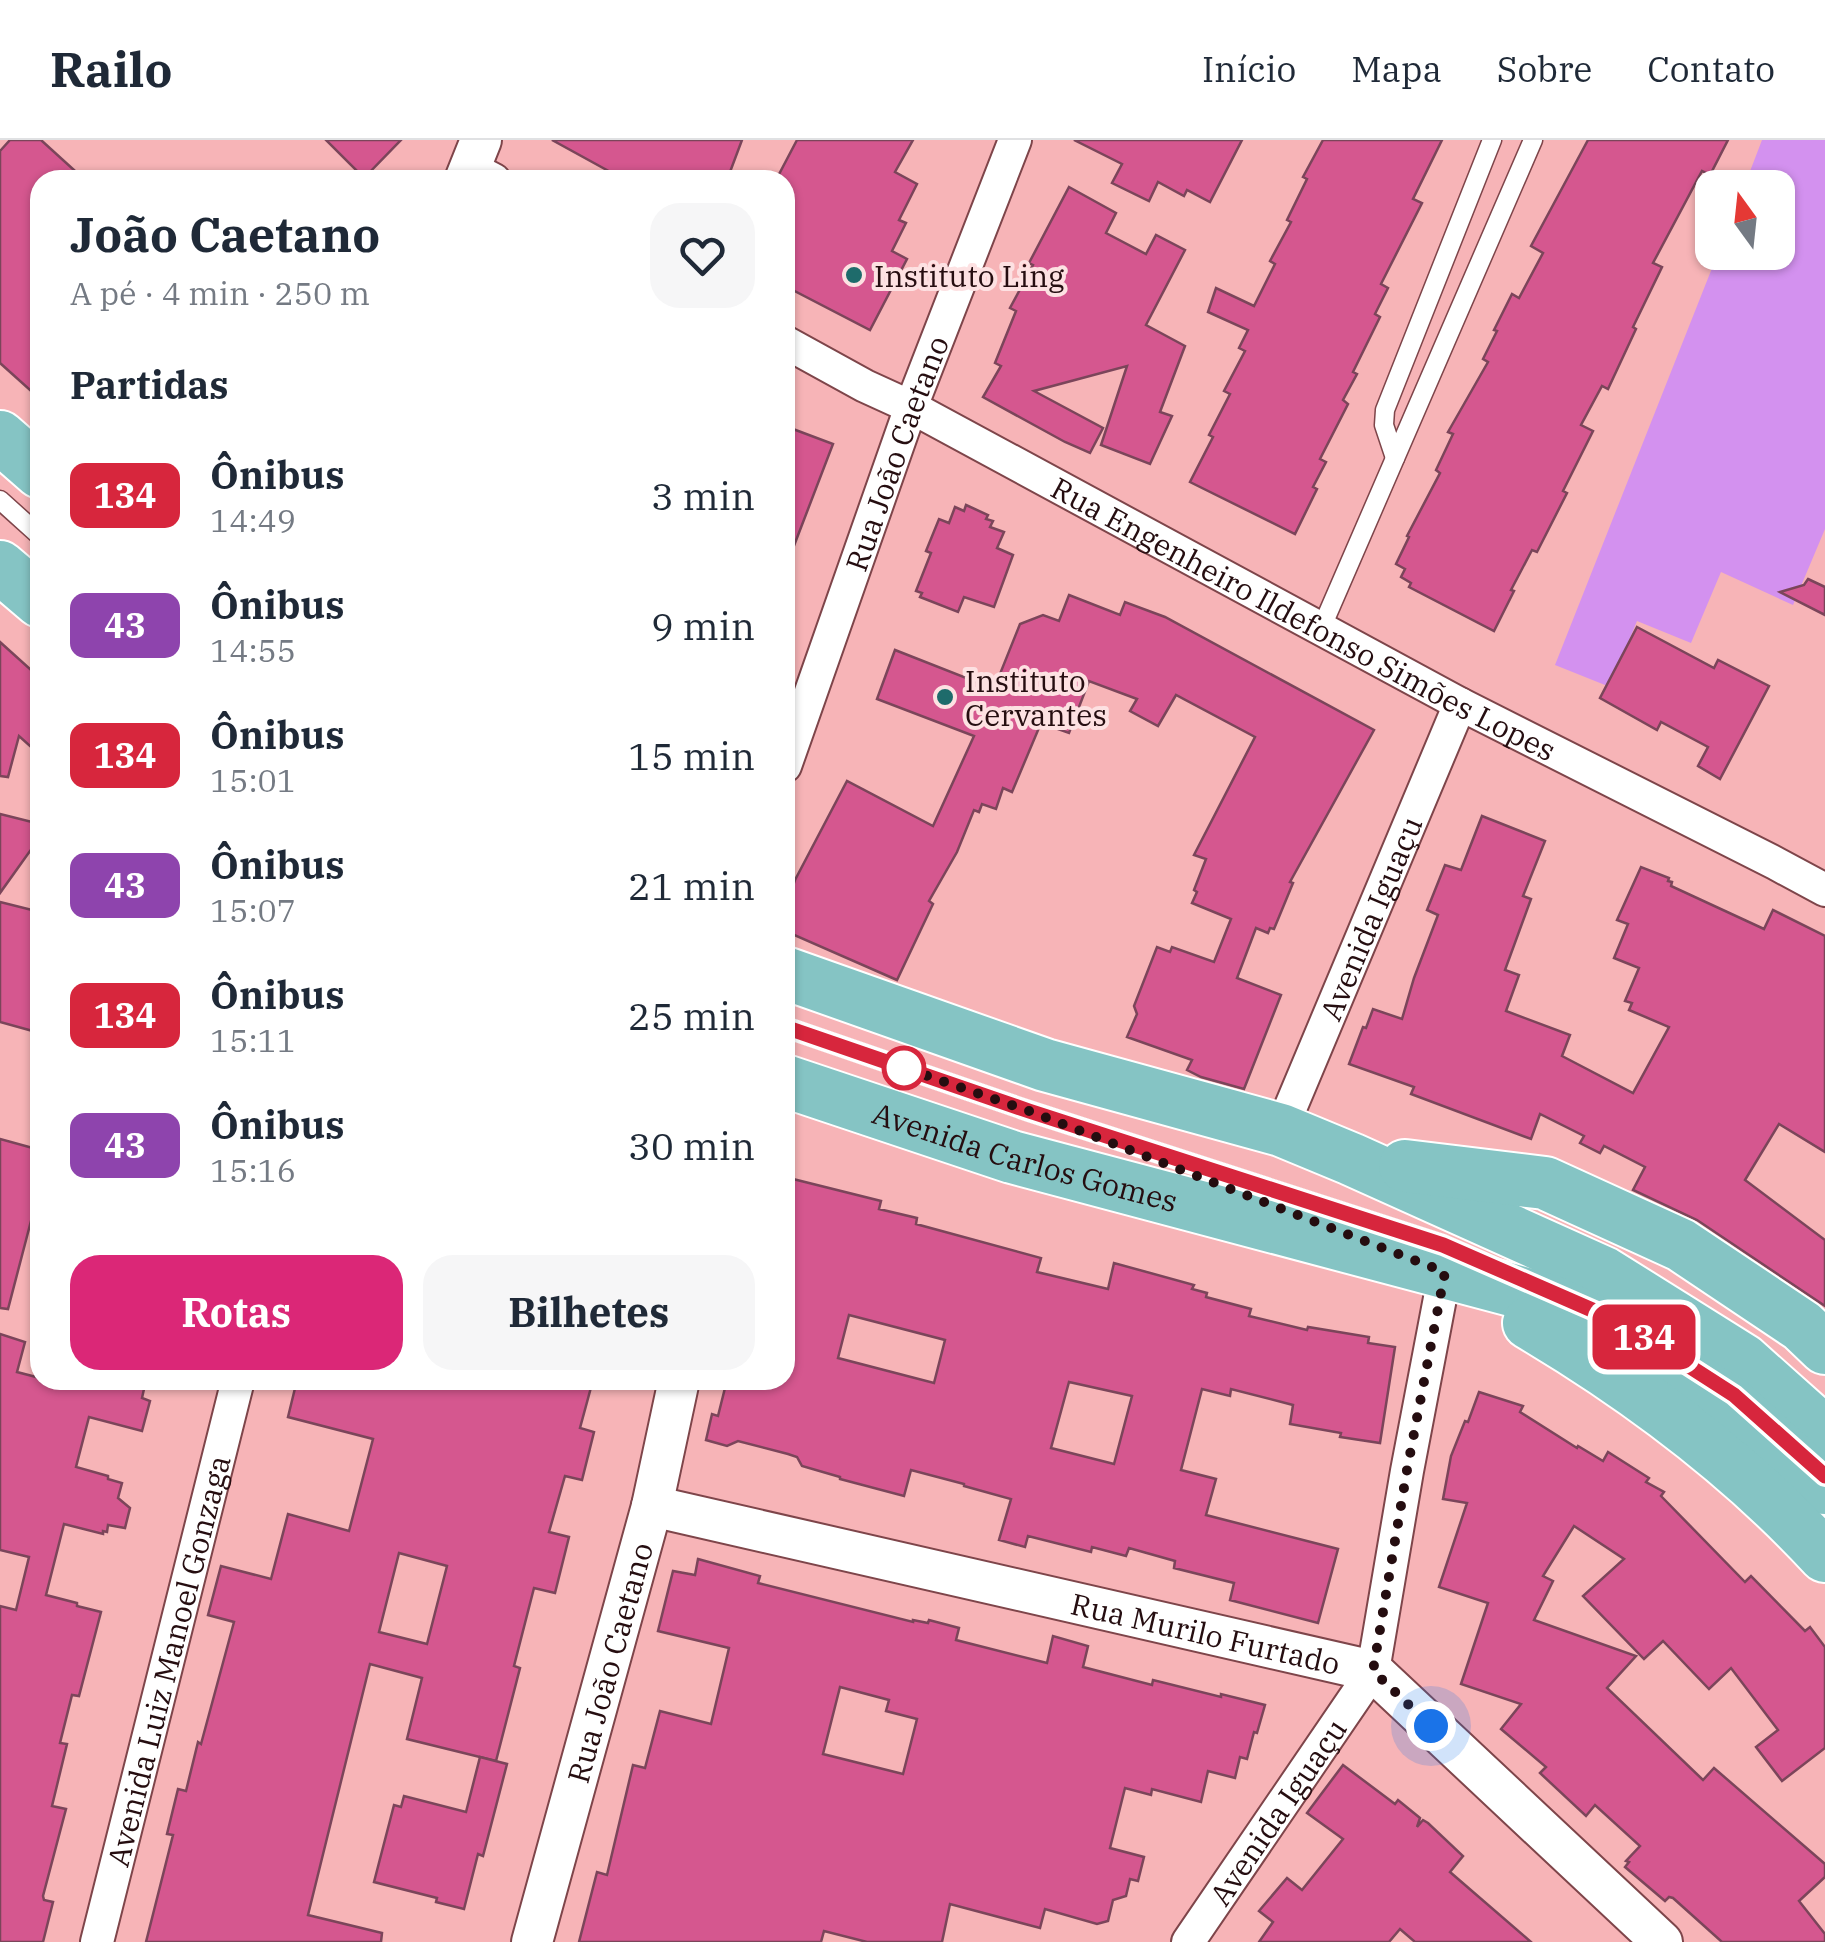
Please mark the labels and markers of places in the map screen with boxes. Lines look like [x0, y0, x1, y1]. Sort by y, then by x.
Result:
place label: Instituto Ling [874, 256, 1064, 295]
marker: Instituto Ling [843, 264, 865, 286]
place label: Instituto Cervantes [965, 661, 1107, 734]
marker: Instituto Cervantes [934, 686, 956, 708]
unlabelled marker [883, 1047, 925, 1089]

